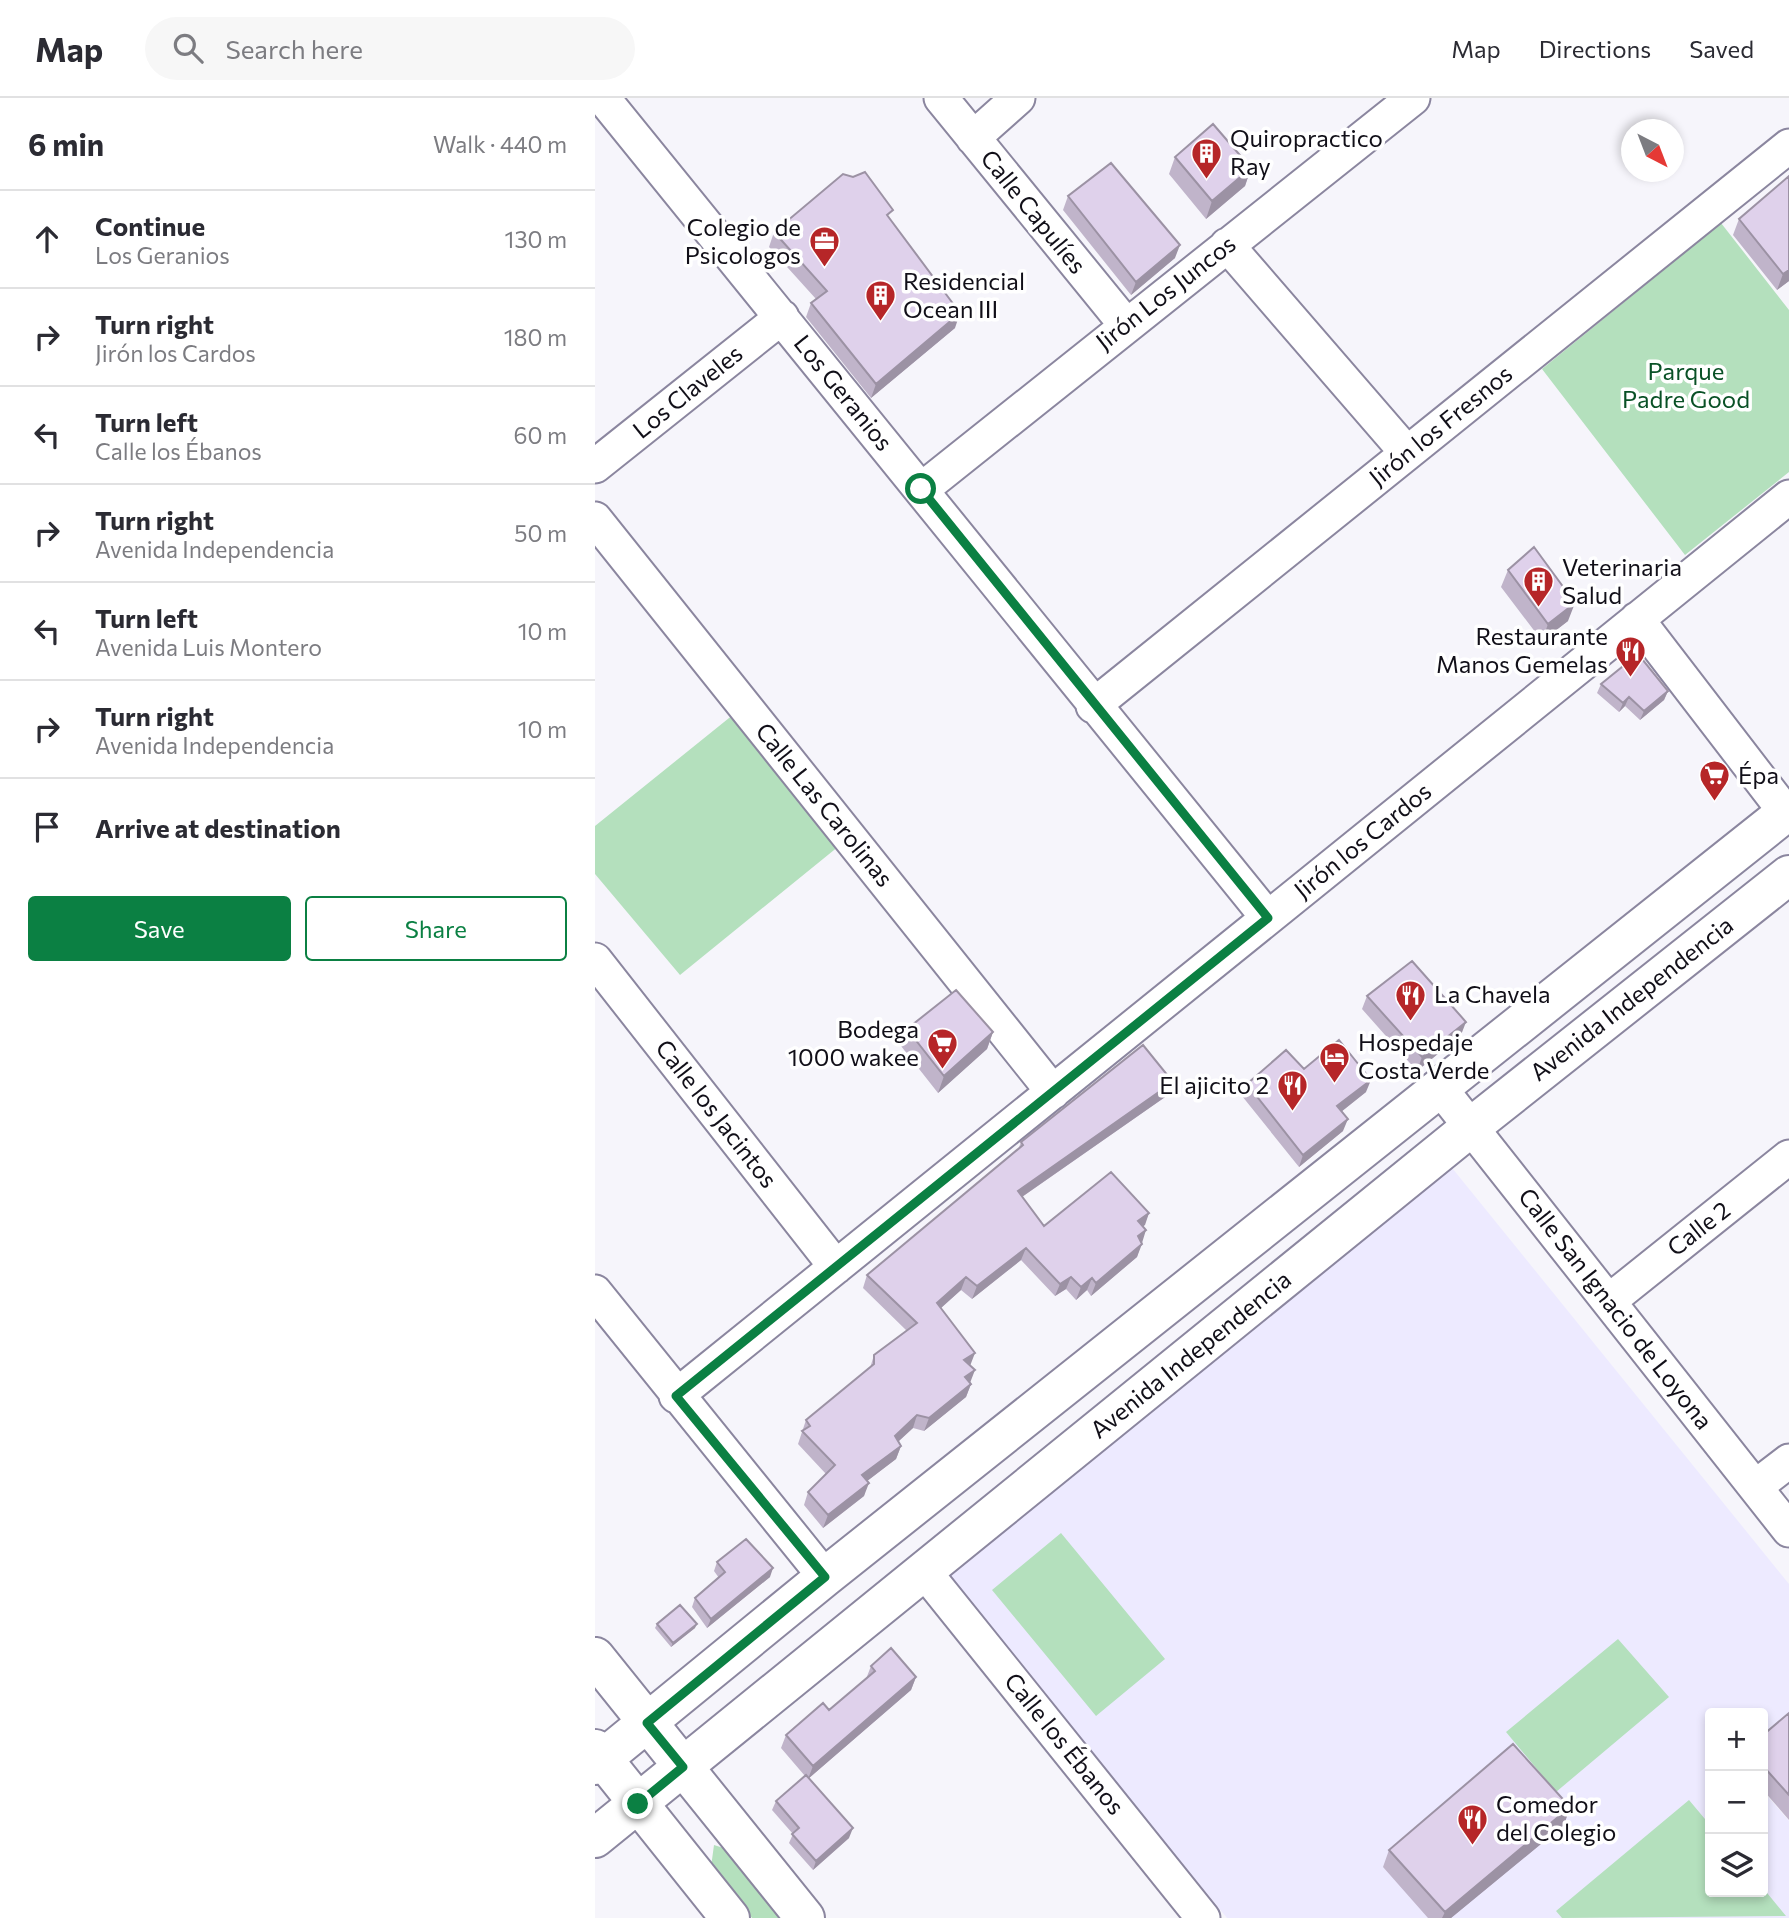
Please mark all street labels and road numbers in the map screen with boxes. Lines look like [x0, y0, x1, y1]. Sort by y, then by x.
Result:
street label: Calle Capulíes [975, 143, 1093, 279]
street label: Jirón Los Juncos [1089, 228, 1241, 355]
street label: Los Geranios [789, 328, 900, 456]
street label: Los Claveles [626, 338, 748, 444]
street label: Jirón los Fresnos [1363, 358, 1517, 491]
street label: Calle Las Carolinas [750, 716, 900, 892]
street label: Jirón los Cardos [1288, 776, 1436, 904]
street label: Avenida Independencia [1524, 910, 1738, 1086]
street label: Calle los Jacintos [650, 1033, 784, 1193]
street label: Calle San Ignacio de Loyona [1513, 1182, 1719, 1434]
street label: Calle 2 [1661, 1194, 1735, 1261]
street label: Avenida Independencia [1084, 1264, 1296, 1444]
street label: Calle los Ébanos [999, 1666, 1131, 1820]

